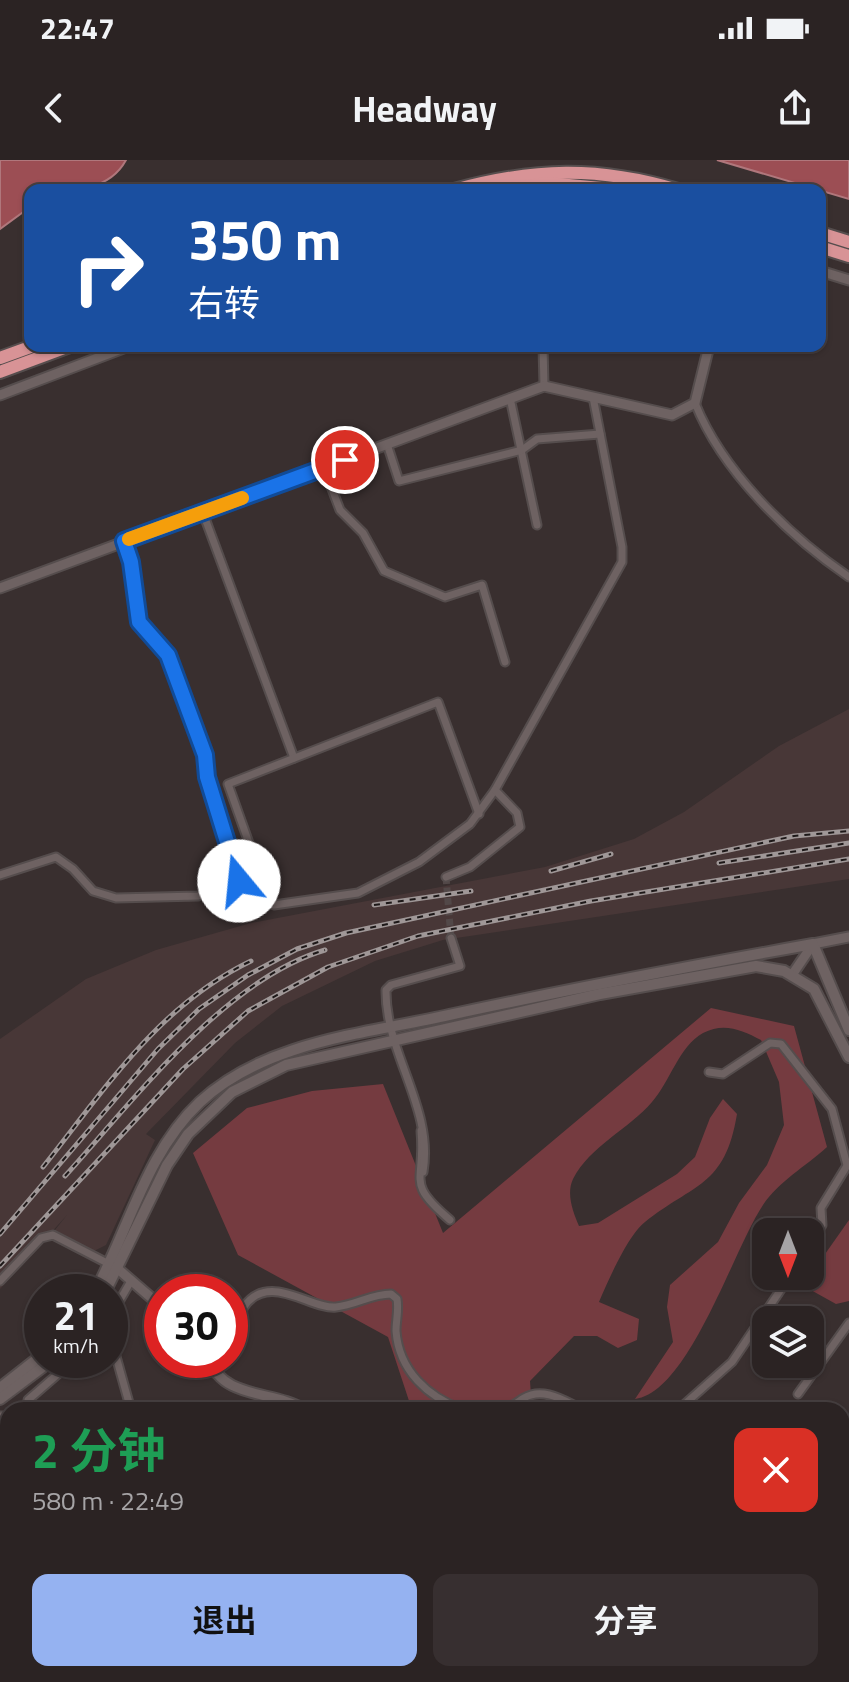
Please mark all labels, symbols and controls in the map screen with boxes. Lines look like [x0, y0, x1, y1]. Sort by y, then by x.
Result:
text: 22:47 [40, 5, 115, 51]
text: Headway [352, 81, 497, 136]
icon: back [32, 86, 76, 130]
icon: share [773, 86, 817, 130]
text: 350 m [188, 197, 341, 282]
icon: right [56, 216, 160, 320]
text: 右转 [188, 275, 260, 330]
pin [311, 426, 379, 494]
icon: arrive [323, 438, 367, 482]
position arrow [197, 839, 281, 923]
north arrow [752, 1218, 824, 1290]
map controls [752, 1218, 824, 1378]
speed limit sign: 30 [144, 1274, 248, 1378]
text: 21 [54, 1285, 98, 1346]
button: layers [752, 1306, 824, 1378]
text: km/h [53, 1330, 99, 1361]
text: 2 分钟 [32, 1414, 165, 1487]
button: close [734, 1428, 818, 1512]
text: 580 m · 22:49 [32, 1481, 184, 1520]
button: 退出 [32, 1574, 417, 1666]
button: 分享 [433, 1574, 818, 1666]

